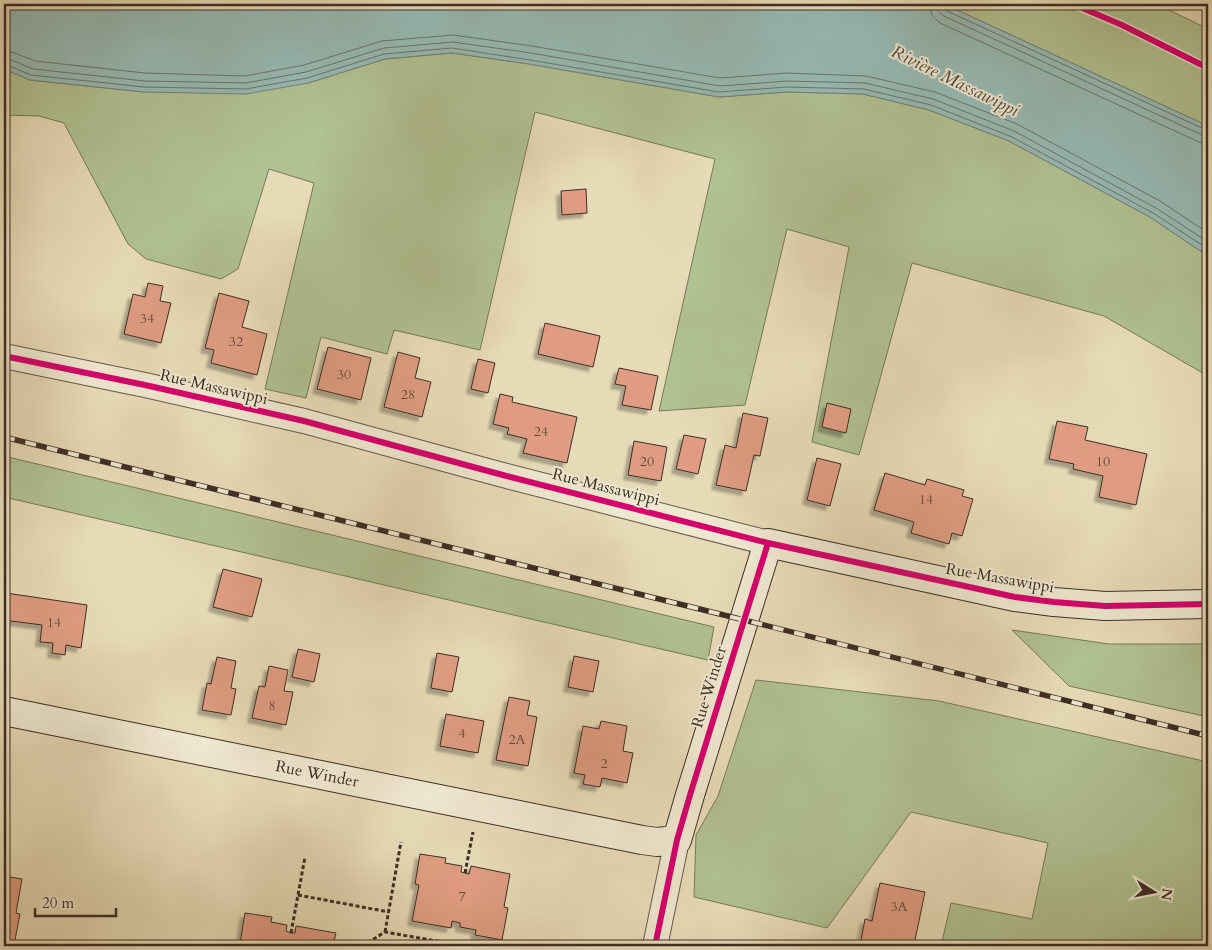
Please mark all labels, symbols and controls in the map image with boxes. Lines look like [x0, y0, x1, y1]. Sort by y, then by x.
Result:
water label: Rivière Massawippi [887, 39, 1024, 123]
house number: 34 [140, 309, 154, 328]
house number: 32 [229, 332, 243, 351]
street label: Rue Massawippi [158, 364, 270, 410]
house number: 30 [337, 365, 351, 384]
house number: 28 [401, 385, 415, 404]
house number: 24 [534, 422, 548, 441]
house number: 20 [640, 452, 654, 471]
house number: 10 [1096, 452, 1110, 471]
street label: Rue Massawippi [550, 463, 662, 511]
house number: 14 [919, 490, 933, 509]
street label: Rue Massawippi [944, 558, 1057, 598]
house number: 14 [47, 613, 61, 632]
street label: Rue Winder [686, 643, 732, 731]
house number: 8 [268, 696, 276, 715]
house number: 4 [458, 724, 466, 743]
house number: 2A [508, 730, 526, 749]
house number: 2 [600, 754, 608, 773]
street label: Rue Winder [274, 755, 361, 793]
north arrow [1130, 868, 1180, 918]
scale bar [35, 885, 116, 917]
house number: 7 [458, 887, 466, 906]
text: N [1156, 887, 1177, 902]
text: 20 m [42, 893, 74, 913]
house number: 3A [890, 897, 908, 916]

